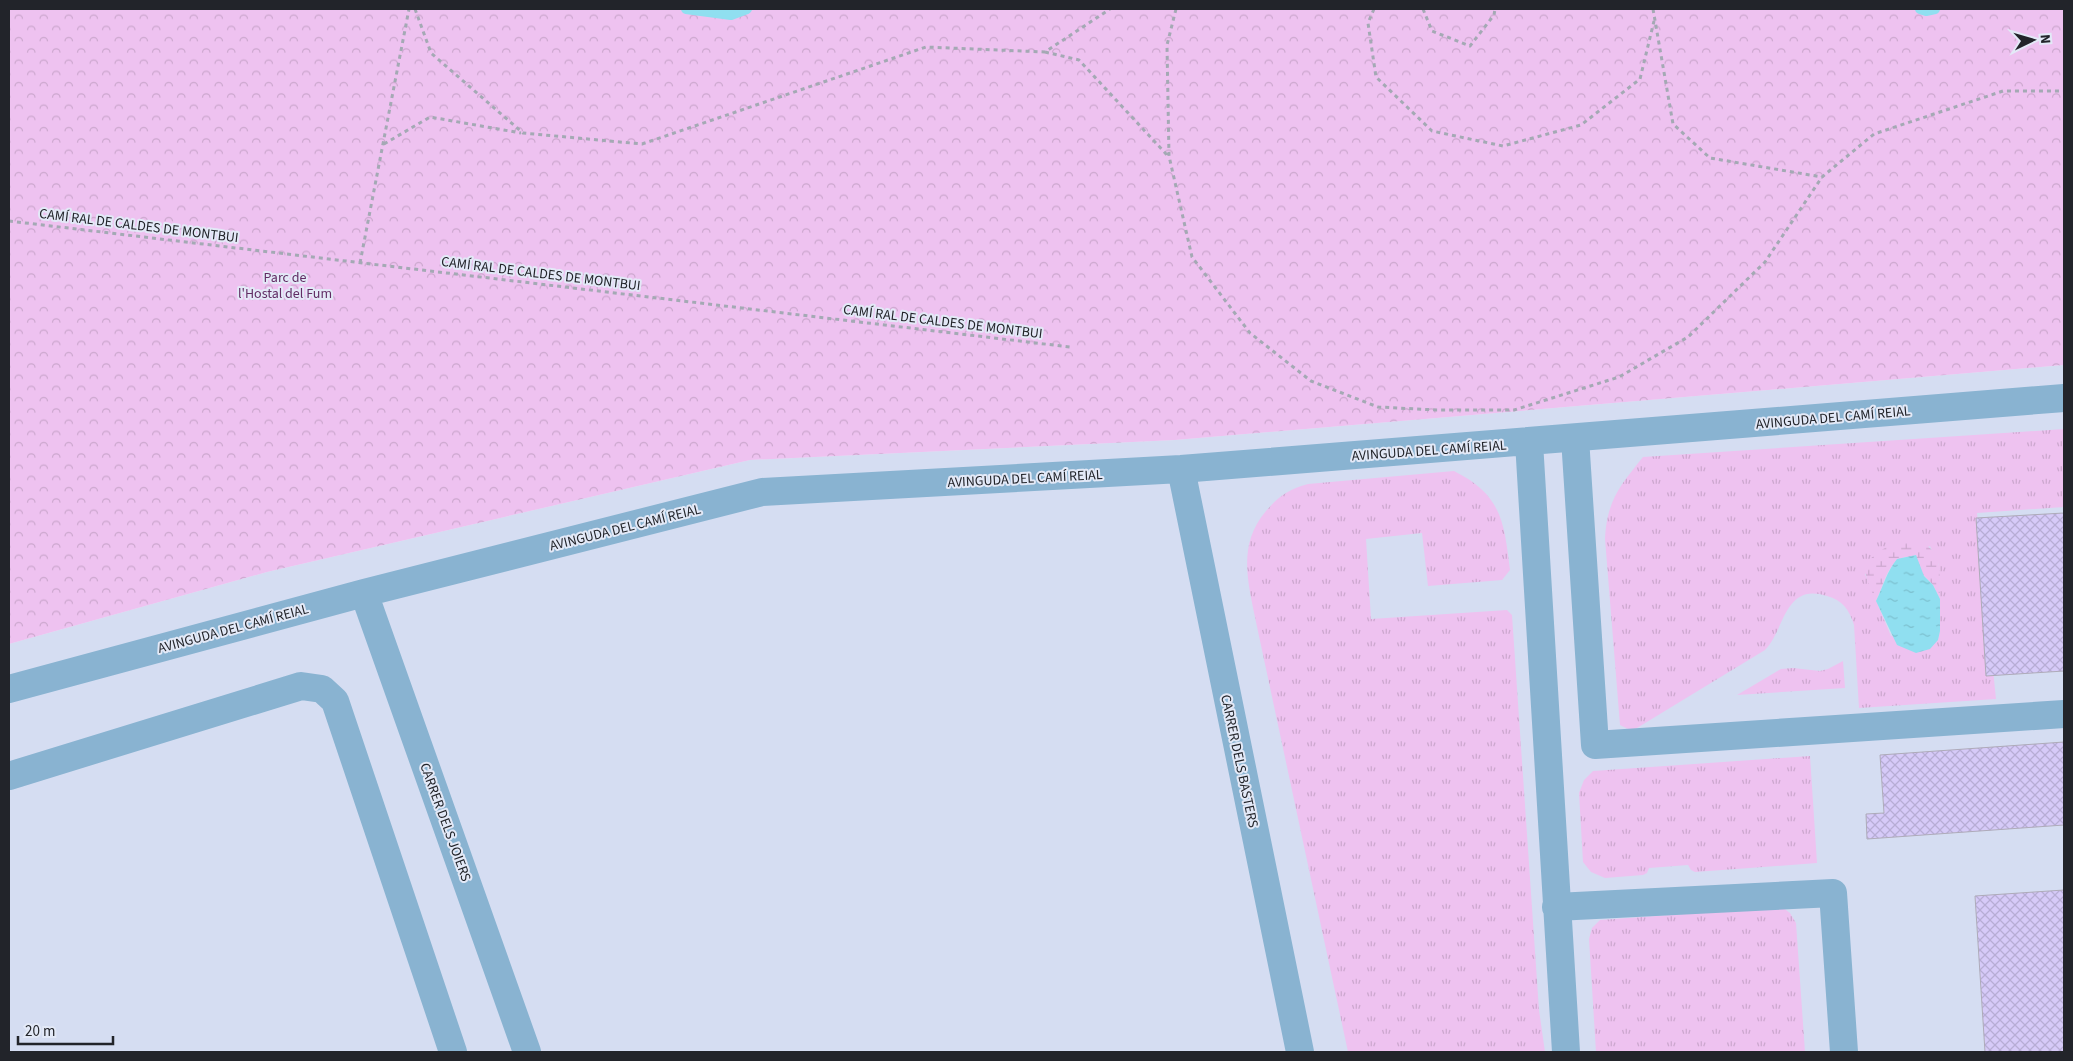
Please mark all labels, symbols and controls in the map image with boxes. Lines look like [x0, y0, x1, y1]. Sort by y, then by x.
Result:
north arrow [2008, 15, 2058, 65]
text: N [2035, 33, 2055, 44]
street label: CAMÍ RAL DE CALDES DE MONTBUI [38, 204, 240, 248]
street label: CAMÍ RAL DE CALDES DE MONTBUI [440, 252, 642, 296]
park label: Parc de l'Hostal del Fum [238, 268, 332, 304]
street label: CAMÍ RAL DE CALDES DE MONTBUI [842, 300, 1044, 344]
street label: AVINGUDA DEL CAMÍ REIAL [1755, 401, 1911, 435]
street label: AVINGUDA DEL CAMÍ REIAL [1351, 436, 1507, 466]
street label: AVINGUDA DEL CAMÍ REIAL [947, 465, 1103, 493]
street label: AVINGUDA DEL CAMÍ REIAL [548, 499, 703, 556]
street label: AVINGUDA DEL CAMÍ REIAL [156, 599, 311, 659]
street label: CARRER DELS BASTERS [1215, 693, 1263, 830]
street label: CARRER DELS JOIERS [414, 760, 476, 884]
scale bar [18, 1014, 112, 1046]
text: 20 m [25, 1021, 55, 1042]

